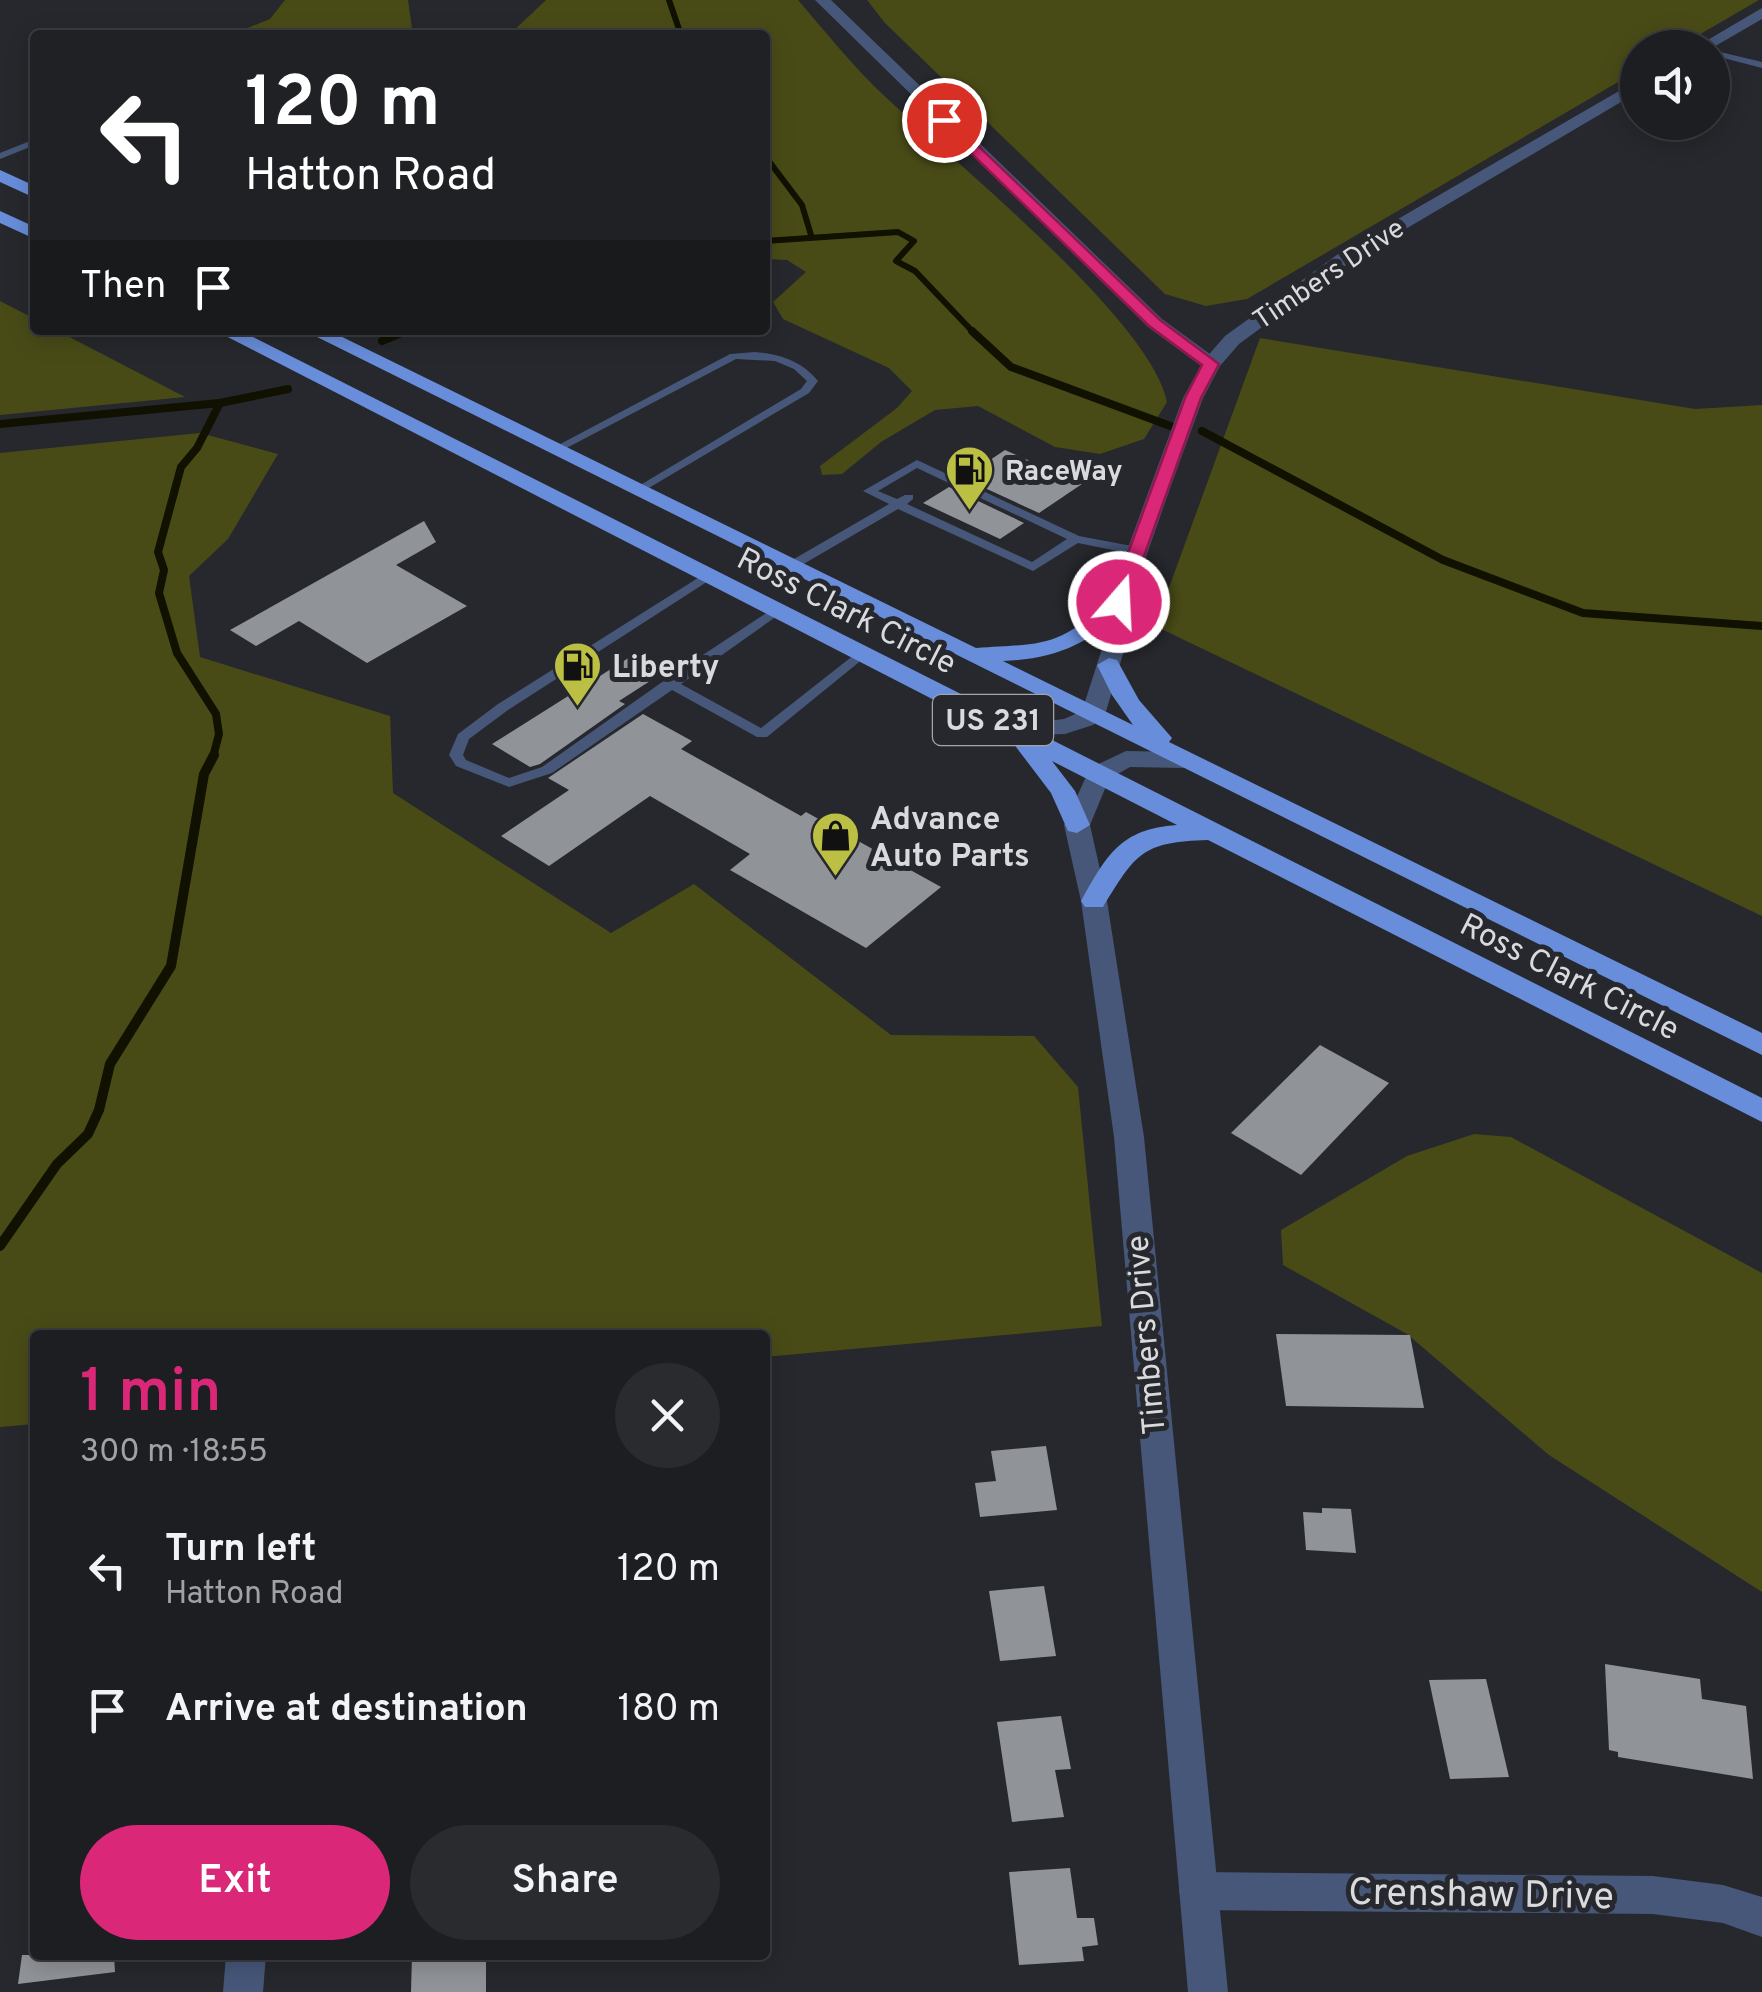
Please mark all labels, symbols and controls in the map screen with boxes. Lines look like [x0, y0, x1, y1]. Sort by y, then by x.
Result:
map controls [1620, 30, 1730, 140]
button: sound [1620, 30, 1730, 140]
text: 120 m [245, 62, 441, 151]
icon: left [80, 70, 210, 200]
pin [902, 78, 987, 163]
icon: arrive [917, 93, 972, 148]
text: Hatton Road [245, 149, 496, 206]
street label: Timbers Drive [1247, 212, 1412, 339]
icon: arrive [186, 260, 241, 315]
text: Then [80, 263, 166, 312]
fuel station icon: RaceWay [944, 444, 996, 512]
place label: RaceWay [1005, 455, 1123, 491]
street label: Ross Clark Circle [729, 540, 962, 685]
position arrow [1067, 550, 1171, 654]
fuel station icon: Liberty [551, 640, 603, 708]
place label: Liberty [612, 649, 719, 689]
road number: US 231 [933, 695, 1053, 745]
place label: Advance Auto Parts [870, 801, 1030, 878]
shop icon: Advance Auto Parts [809, 810, 861, 878]
street label: Ross Clark Circle [1452, 906, 1685, 1051]
street label: Timbers Drive [1119, 1233, 1177, 1436]
text: 1 min [80, 1357, 221, 1433]
button: close [615, 1363, 720, 1468]
text: 300 m · 18:55 [80, 1433, 268, 1473]
text: Turn left [165, 1526, 317, 1575]
icon: left [80, 1543, 135, 1598]
text: 120 m [617, 1546, 720, 1595]
text: Hatton Road [165, 1575, 344, 1615]
icon: arrive [80, 1683, 135, 1738]
text: Arrive at destination [165, 1686, 528, 1735]
text: 180 m [617, 1686, 720, 1735]
button: Exit [80, 1825, 390, 1940]
button: Share [410, 1825, 720, 1940]
street label: Crenshaw Drive [1348, 1870, 1614, 1923]

